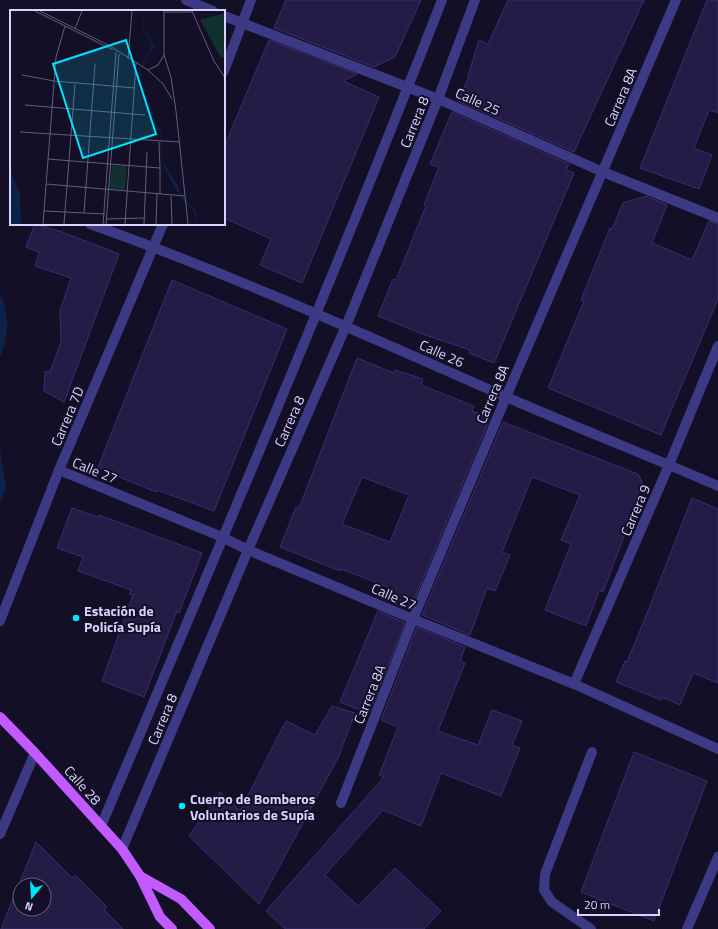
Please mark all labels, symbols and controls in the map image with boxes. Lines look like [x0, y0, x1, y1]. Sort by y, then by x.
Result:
inset map [10, 10, 225, 225]
street label: Carrera 8A [598, 64, 642, 130]
street label: Calle 25 [452, 82, 504, 120]
street label: Carrera 8 [394, 93, 434, 151]
street label: Calle 26 [416, 334, 468, 372]
street label: Carrera 8A [470, 361, 514, 427]
street label: Carrera 7D [45, 383, 89, 449]
street label: Carrera 8 [268, 392, 310, 450]
street label: Calle 27 [69, 451, 121, 489]
street label: Carrera 9 [615, 481, 655, 539]
street label: Calle 27 [368, 577, 420, 615]
place label: Estación de Policía Supía [84, 600, 161, 637]
marker: Estación de Policía Supía [71, 613, 81, 623]
street label: Carrera 8A [348, 661, 391, 727]
street label: Carrera 8 [142, 690, 182, 748]
street label: Calle 28 [59, 761, 107, 810]
place label: Cuerpo de Bomberos Voluntarios de Supía [190, 788, 316, 825]
marker: Cuerpo de Bomberos Voluntarios de Supía [177, 801, 187, 811]
north arrow [12, 877, 52, 917]
scale bar [578, 891, 659, 917]
text: 20 m [584, 895, 610, 914]
text: N [23, 898, 35, 915]

